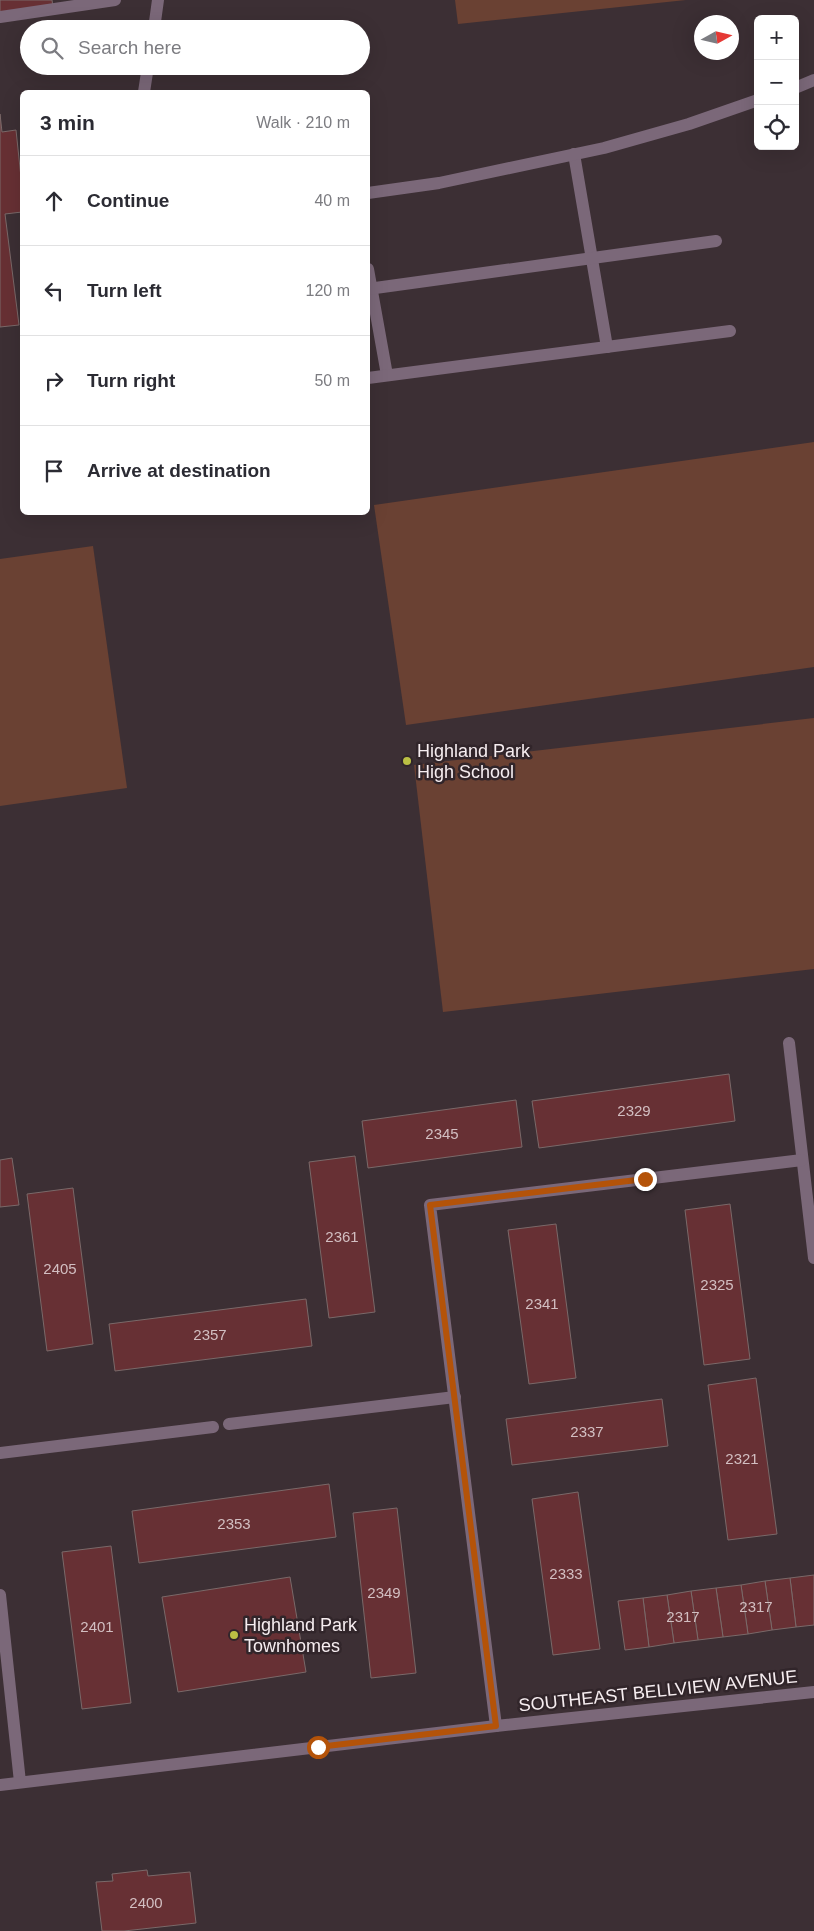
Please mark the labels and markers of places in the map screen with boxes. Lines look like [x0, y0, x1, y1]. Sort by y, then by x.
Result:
place label: Highland Park High School [417, 741, 531, 782]
marker: Highland Park High School [401, 755, 413, 767]
place label: Highland Park Townhomes [244, 1615, 358, 1656]
marker: Highland Park Townhomes [228, 1629, 240, 1641]

